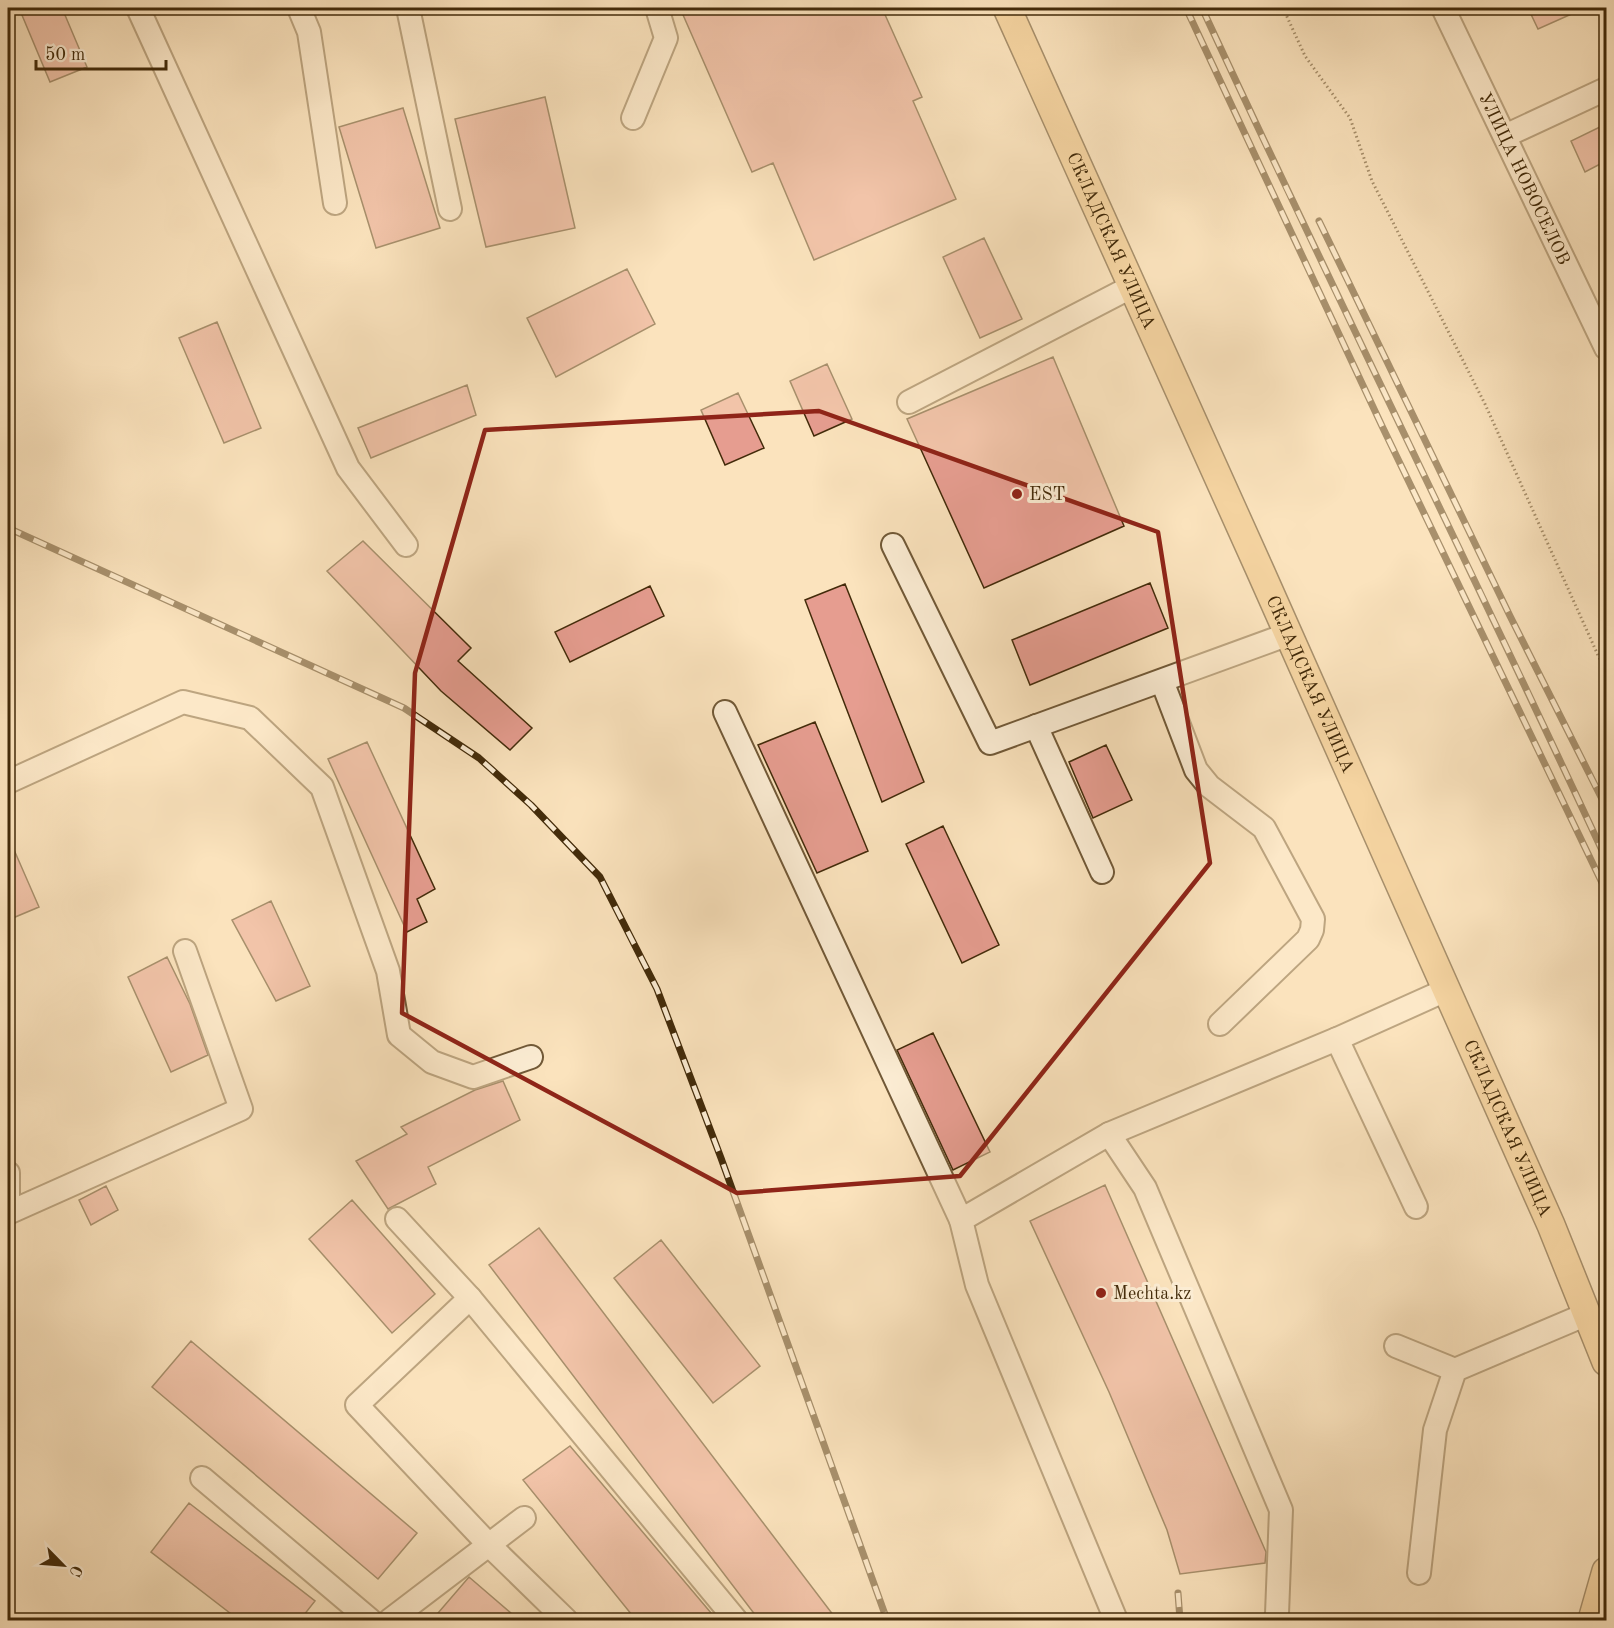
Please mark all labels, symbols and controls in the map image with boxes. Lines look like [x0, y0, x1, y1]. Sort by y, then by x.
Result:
scale bar [36, 33, 166, 71]
text: 50 m [45, 46, 85, 64]
street label: УЛИЦА НОВОСЕЛОВ [1475, 90, 1573, 268]
street label: СКЛАДСКАЯ УЛИЦА [1063, 150, 1158, 332]
place label: EST [1029, 486, 1065, 504]
marker: EST [1010, 487, 1024, 501]
street label: СКЛАДСКАЯ УЛИЦА [1262, 593, 1357, 776]
street label: СКЛАДСКАЯ УЛИЦА [1460, 1037, 1554, 1220]
place label: Mechta.kz [1113, 1285, 1192, 1303]
marker: Mechta.kz [1094, 1286, 1108, 1300]
north arrow [33, 1535, 93, 1595]
text: С [65, 1562, 84, 1579]

